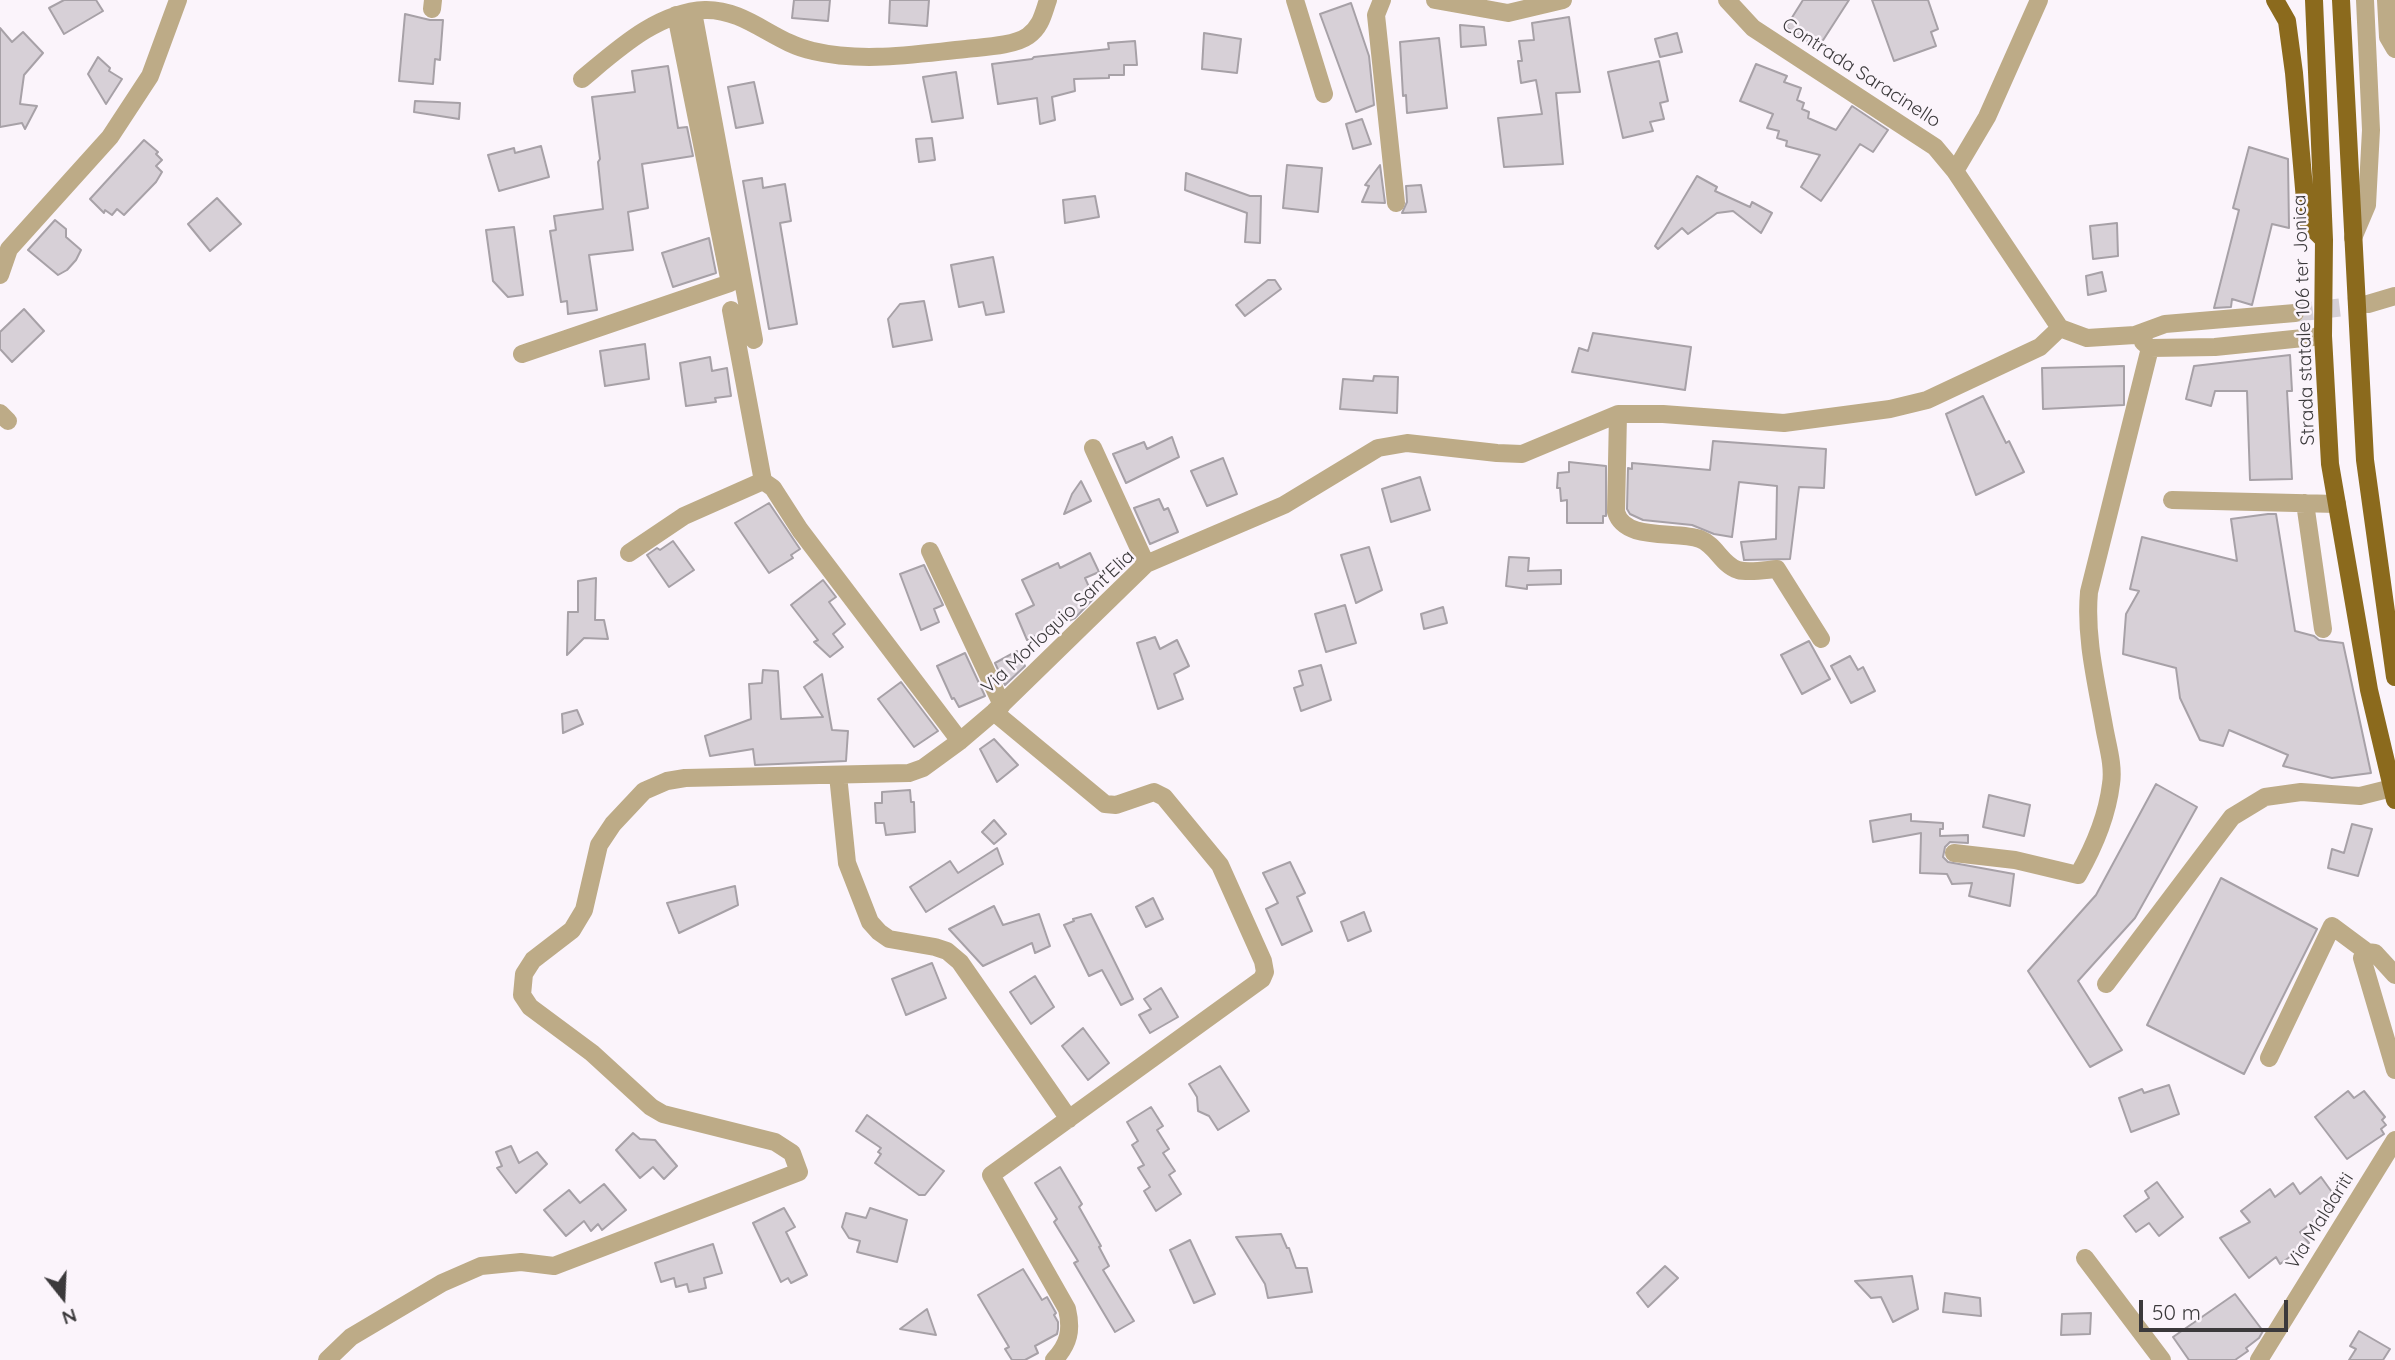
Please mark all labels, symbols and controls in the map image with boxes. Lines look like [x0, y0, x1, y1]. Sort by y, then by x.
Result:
street label: Contrada Saracinello [1777, 13, 1945, 133]
street label: Strada statale 106 ter Jonica [2288, 194, 2320, 446]
street label: Via Morloquio Sant'Elia [977, 545, 1139, 699]
street label: Via Maldariti [2281, 1168, 2359, 1274]
north arrow [28, 1262, 98, 1332]
scale bar [2143, 1286, 2292, 1330]
text: 50 m [2152, 1299, 2201, 1325]
text: N [59, 1303, 80, 1331]

